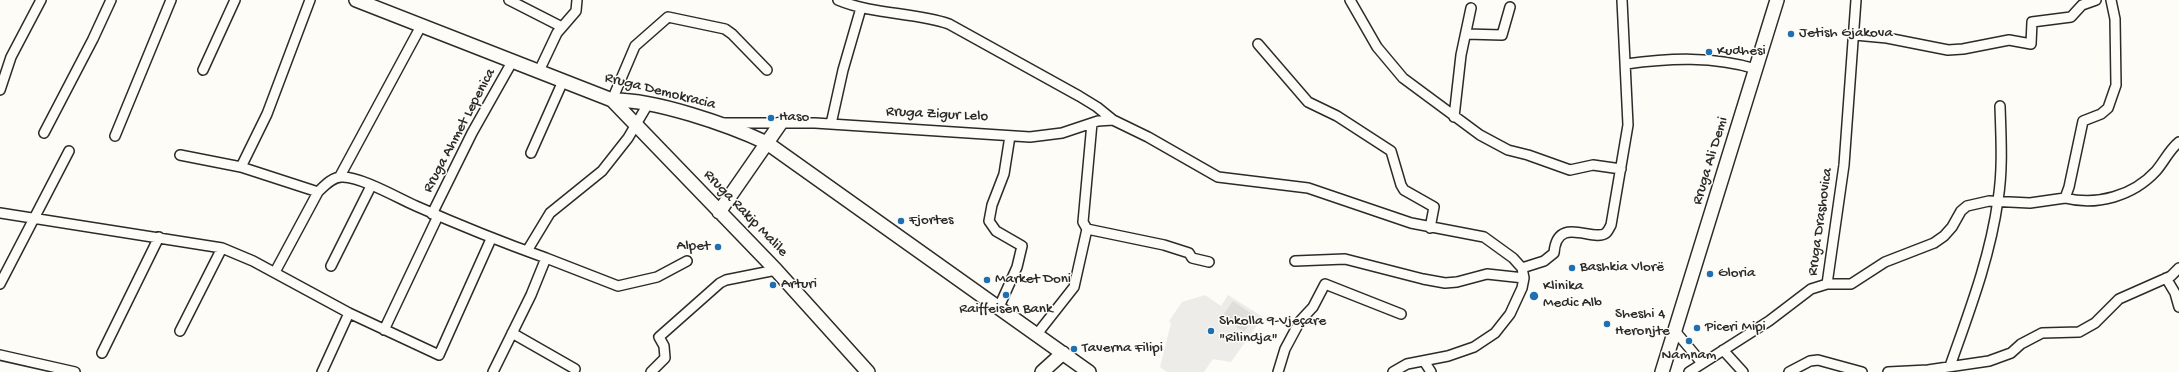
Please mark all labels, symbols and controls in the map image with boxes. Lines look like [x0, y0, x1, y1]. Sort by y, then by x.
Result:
place label: Jetish Gjakova [1799, 25, 1893, 43]
marker: Jetish Gjakova [1786, 29, 1796, 39]
place label: Kudhesi [1717, 43, 1766, 61]
marker: Kudhesi [1704, 47, 1714, 57]
street label: Rruga Ahmet Lepenica [420, 66, 500, 196]
street label: Rruga Demokracia [603, 70, 717, 114]
street label: Rruga Zigur Lelo [885, 103, 989, 127]
place label: Haso [779, 109, 809, 127]
marker: Haso [766, 113, 776, 123]
street label: Rruga Ali Demi [1689, 115, 1733, 207]
street label: Rruga Rakip Malile [699, 167, 791, 261]
street label: Rruga Drashovica [1805, 167, 1837, 277]
place label: Fjortes [909, 212, 954, 230]
marker: Fjortes [896, 216, 906, 226]
place label: Alpet [677, 238, 710, 256]
marker: Alpet [713, 242, 723, 252]
place label: Bashkia Vlorë [1580, 259, 1664, 277]
marker: Bashkia Vlorë [1567, 263, 1577, 273]
place label: Gloria [1718, 265, 1755, 283]
marker: Gloria [1705, 269, 1715, 279]
place label: Market Doni [995, 271, 1071, 289]
marker: Market Doni [982, 275, 992, 285]
place label: Arturi [781, 276, 817, 294]
place label: Klinika Medic Alb [1543, 278, 1602, 313]
marker: Arturi [768, 280, 778, 290]
marker: Raiffeisen Bank [1001, 290, 1011, 300]
marker: Klinika Medic Alb [1528, 290, 1540, 302]
place label: Raiffeisen Bank [959, 301, 1053, 319]
place label: Sheshi 4 Heronjte [1615, 306, 1670, 341]
place label: Shkolla 9-Vjeçare "Rilindja" [1219, 313, 1326, 348]
marker: Sheshi 4 Heronjte [1602, 319, 1612, 329]
place label: Piceri Mipi [1705, 319, 1766, 337]
marker: Piceri Mipi [1692, 323, 1702, 333]
marker: Shkolla 9-Vjeçare "Rilindja" [1206, 326, 1216, 336]
marker: Namnam [1684, 336, 1694, 346]
place label: Taverna Filipi [1082, 340, 1163, 358]
marker: Taverna Filipi [1069, 344, 1079, 354]
place label: Namnam [1662, 347, 1716, 365]

